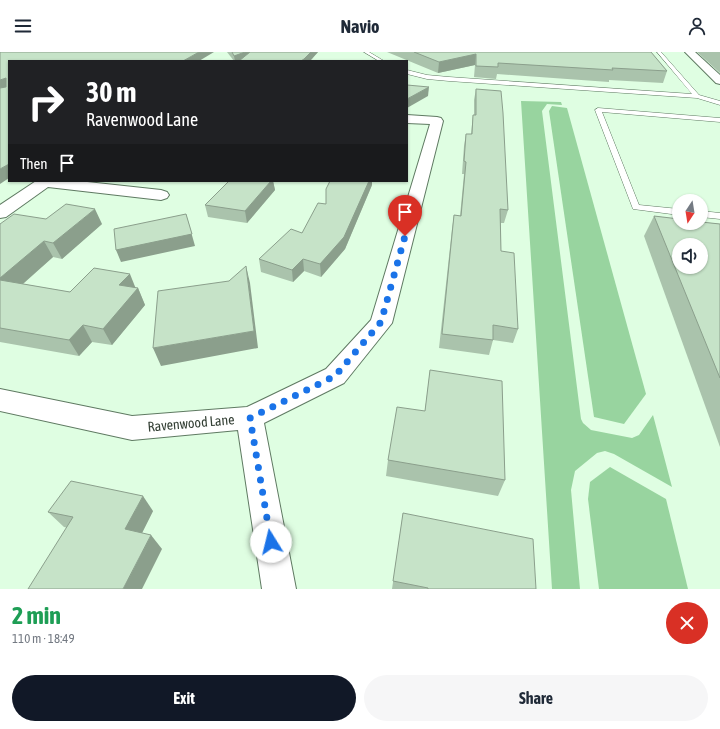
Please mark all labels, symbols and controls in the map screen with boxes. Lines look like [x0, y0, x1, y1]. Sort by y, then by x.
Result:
icon: menu [12, 15, 34, 37]
icon: person [686, 15, 708, 37]
text: Navio [340, 16, 380, 37]
icon: right [20, 76, 72, 128]
text: 30 m [86, 76, 136, 108]
text: Ravenwood Lane [86, 109, 198, 130]
icon: arrive [56, 152, 78, 174]
text: Then [20, 155, 48, 172]
north arrow [672, 194, 708, 230]
map controls [672, 194, 708, 274]
pin [388, 195, 422, 236]
icon: arrive [394, 201, 416, 223]
button: sound [672, 238, 708, 274]
street label: Ravenwood Lane [147, 411, 235, 435]
position arrow [250, 521, 292, 563]
text: 2 min [12, 602, 61, 629]
button: close [666, 602, 708, 644]
text: 110 m · 18:49 [12, 631, 75, 646]
button: Exit [12, 675, 356, 721]
button: Share [364, 675, 708, 721]

